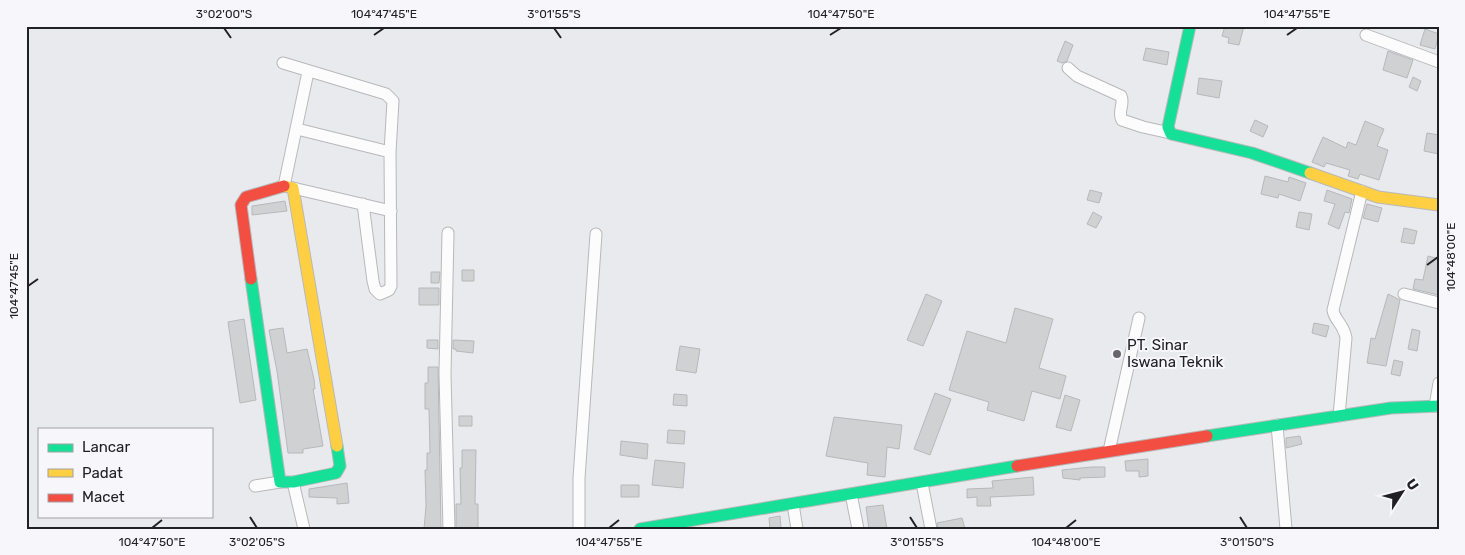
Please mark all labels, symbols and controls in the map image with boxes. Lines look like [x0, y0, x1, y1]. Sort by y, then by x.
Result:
text: 3°02'00"S [196, 7, 252, 21]
text: 104°47'45"E [351, 7, 417, 21]
text: 3°01'55"S [527, 7, 581, 21]
text: 104°47'50"E [808, 7, 874, 21]
text: 104°47'55"E [1264, 7, 1330, 21]
text: 104°48'00"E [1444, 222, 1458, 292]
text: 104°47'45"E [7, 253, 21, 319]
place label: PT. Sinar Iswana Teknik [1127, 336, 1223, 371]
marker: PT. Sinar Iswana Teknik [1111, 348, 1123, 360]
legend [38, 428, 212, 518]
text: Lancar [82, 438, 130, 456]
text: Padat [82, 464, 123, 482]
north arrow [1378, 468, 1428, 518]
text: U [1402, 476, 1422, 494]
text: Macet [82, 488, 125, 506]
text: 104°47'50"E [119, 535, 185, 549]
text: 3°02'05"S [229, 535, 285, 549]
text: 104°47'55"E [576, 535, 642, 549]
text: 3°01'55"S [890, 535, 944, 549]
text: 104°48'00"E [1031, 535, 1101, 549]
text: 3°01'50"S [1220, 535, 1274, 549]

